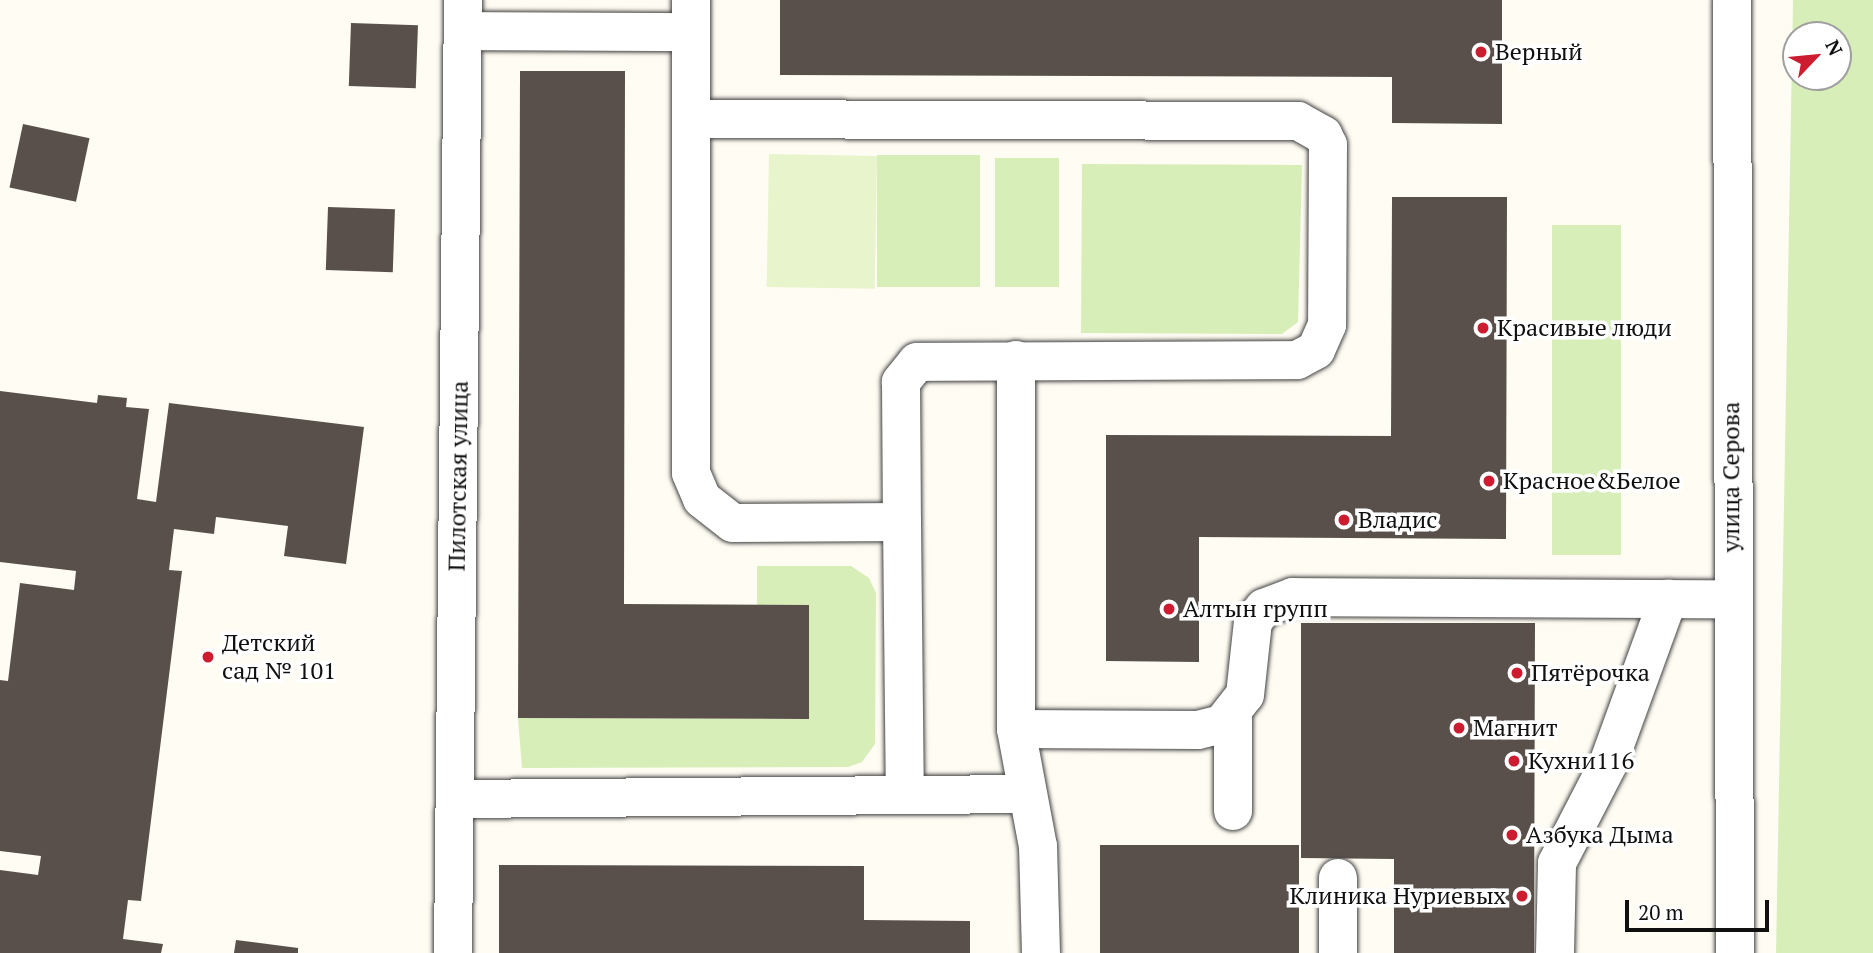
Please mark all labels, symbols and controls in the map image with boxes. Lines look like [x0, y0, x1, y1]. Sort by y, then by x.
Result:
north arrow [1782, 21, 1852, 91]
text: N [1820, 35, 1849, 59]
place label: Верный [1495, 38, 1583, 66]
marker: Верный [1473, 44, 1489, 60]
place label: Красивые люди [1497, 314, 1672, 342]
marker: Красивые люди [1475, 320, 1491, 336]
street label: Пилотская улица [442, 380, 474, 572]
street label: улица Серова [1717, 402, 1745, 552]
place label: Красное&Белое [1503, 467, 1681, 495]
marker: Красное&Белое [1481, 473, 1497, 489]
place label: Владис [1358, 506, 1438, 534]
marker: Владис [1336, 512, 1352, 528]
place label: Алтын групп [1183, 595, 1328, 623]
marker: Алтын групп [1161, 601, 1177, 617]
place label: Детский сад № 101 [222, 629, 336, 685]
marker: Детский сад № 101 [200, 649, 216, 665]
place label: Пятёрочка [1531, 659, 1650, 687]
marker: Пятёрочка [1509, 665, 1525, 681]
place label: Магнит [1473, 714, 1558, 742]
marker: Магнит [1451, 720, 1467, 736]
place label: Кухни116 [1528, 747, 1634, 775]
marker: Кухни116 [1506, 753, 1522, 769]
place label: Азбука Дыма [1526, 821, 1674, 849]
marker: Азбука Дыма [1504, 827, 1520, 843]
place label: Клиника Нуриевых [1289, 882, 1506, 910]
marker: Клиника Нуриевых [1512, 886, 1532, 906]
scale bar [1628, 886, 1772, 930]
text: 20 m [1638, 898, 1684, 926]

